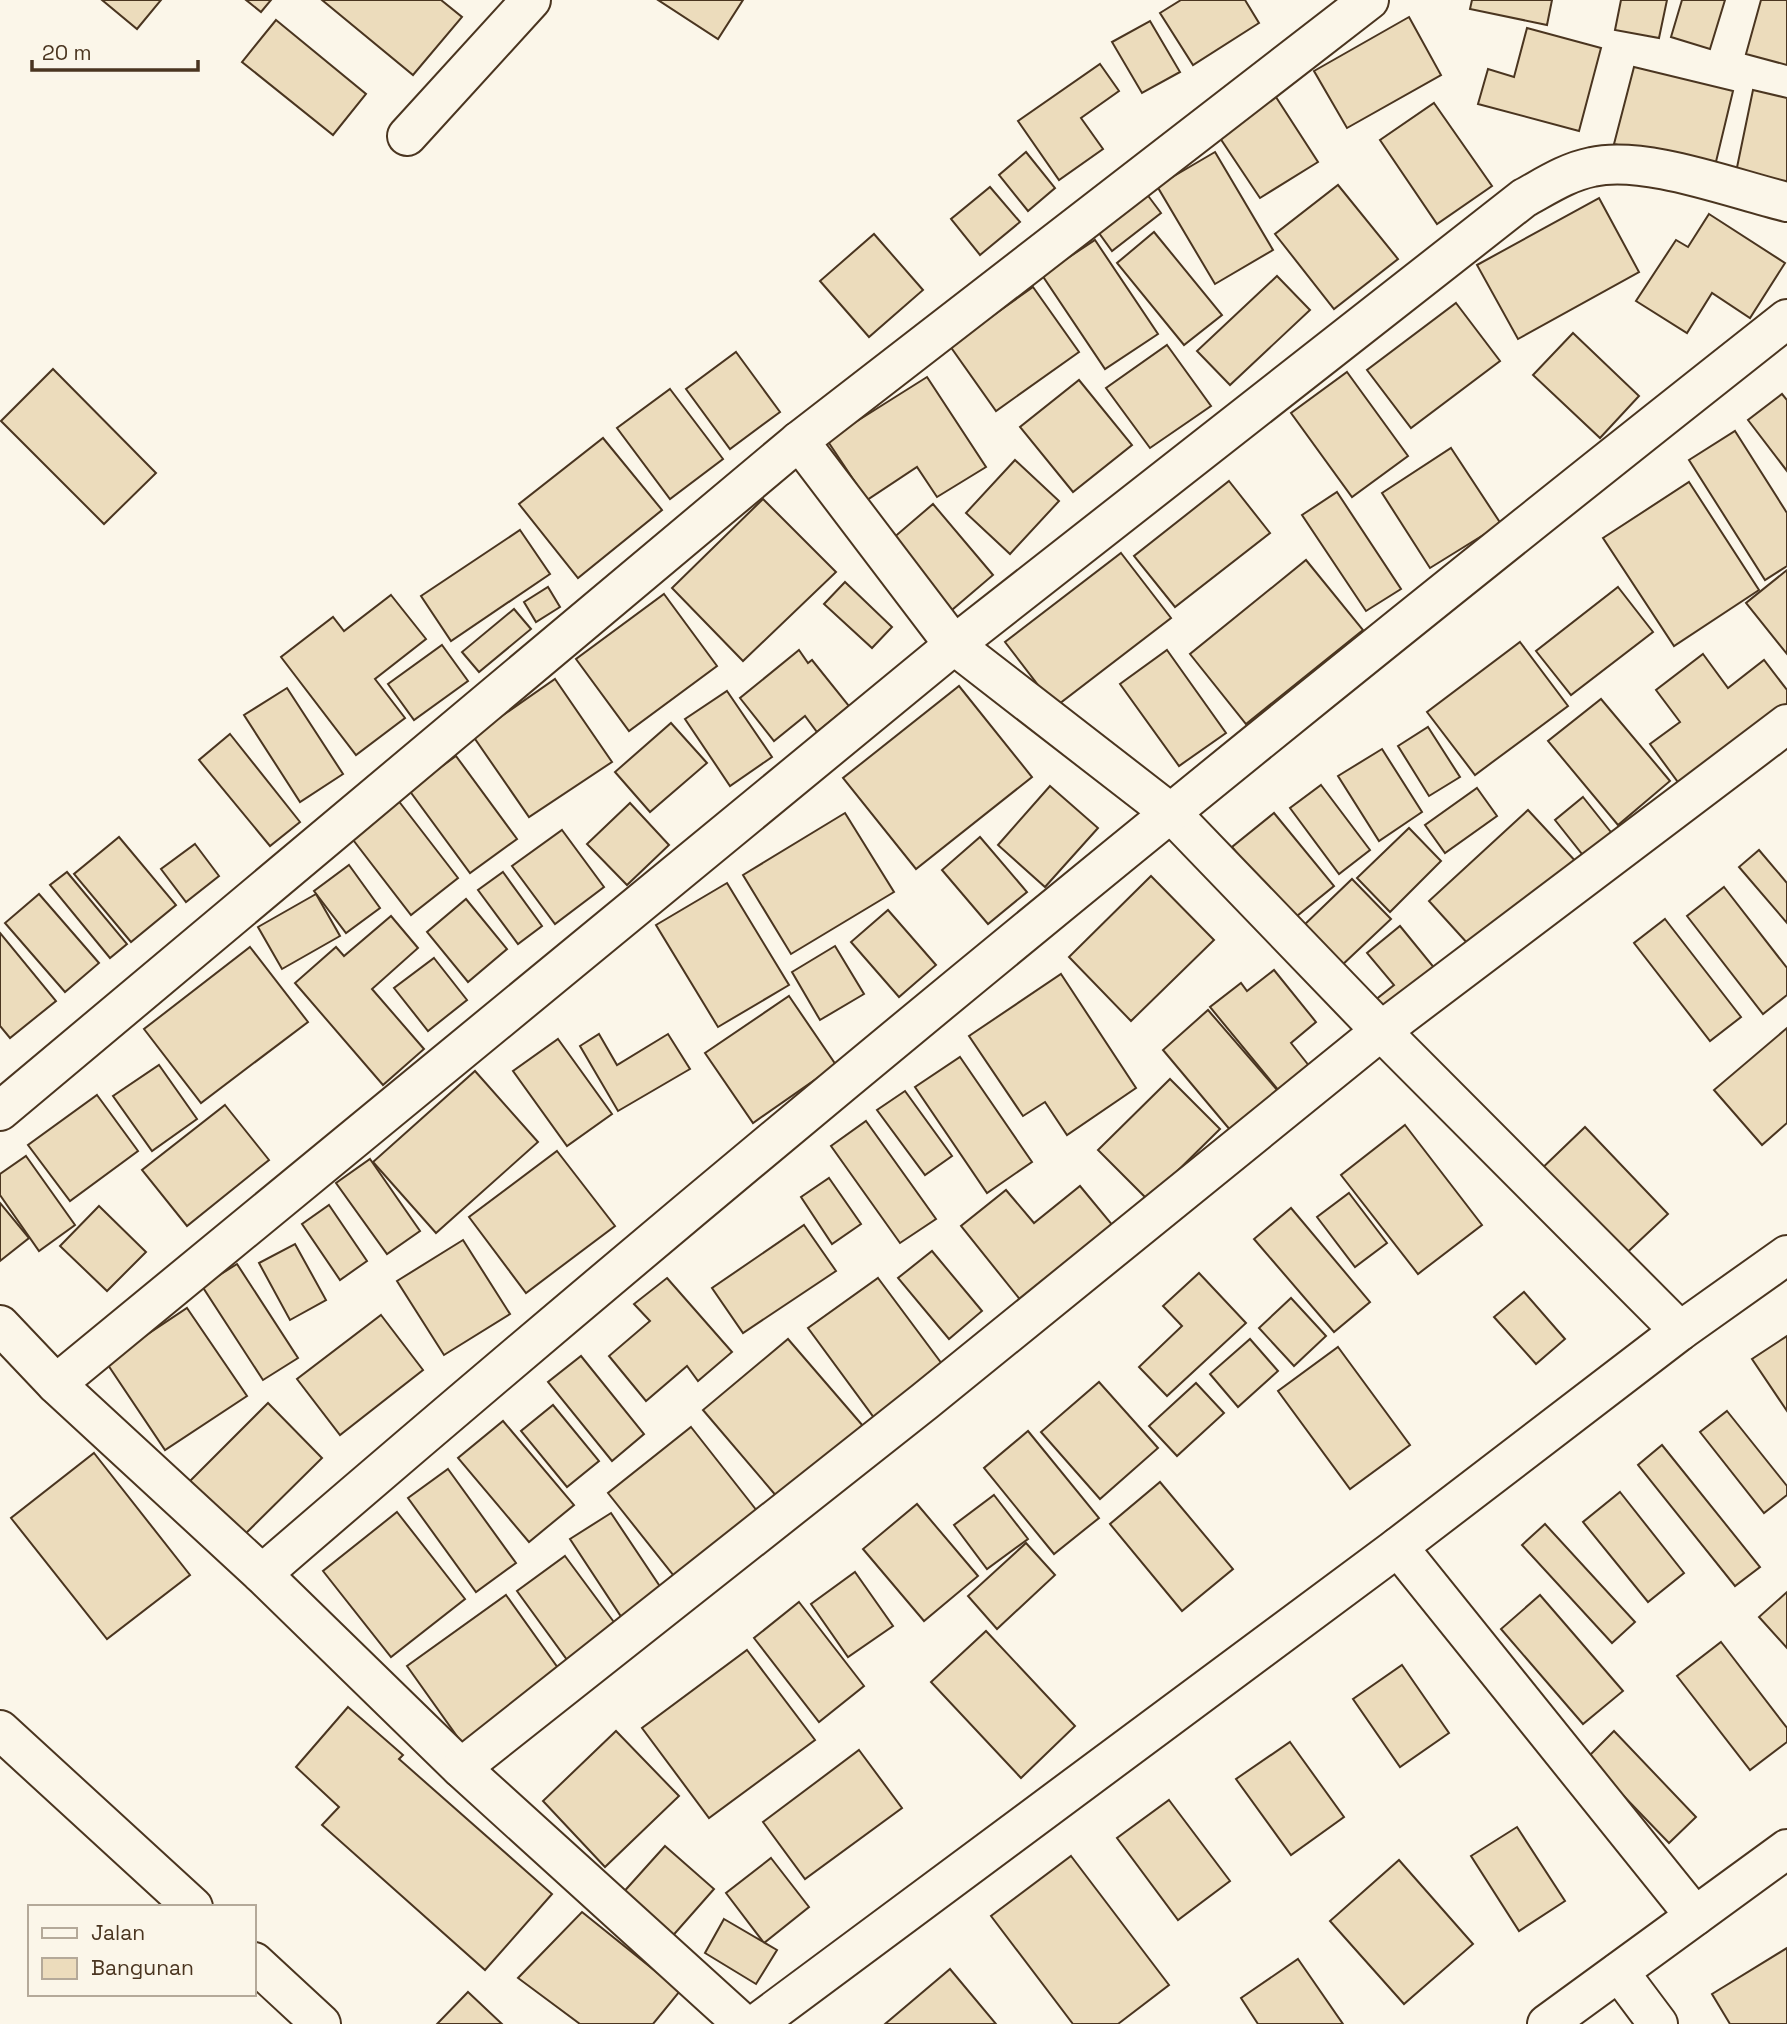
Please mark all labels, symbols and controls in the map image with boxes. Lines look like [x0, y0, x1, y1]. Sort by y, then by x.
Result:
scale bar [32, 28, 198, 72]
text: 20 m [42, 39, 92, 66]
legend [28, 1905, 256, 1996]
text: Jalan [91, 1919, 145, 1946]
text: Bangunan [91, 1954, 194, 1981]

